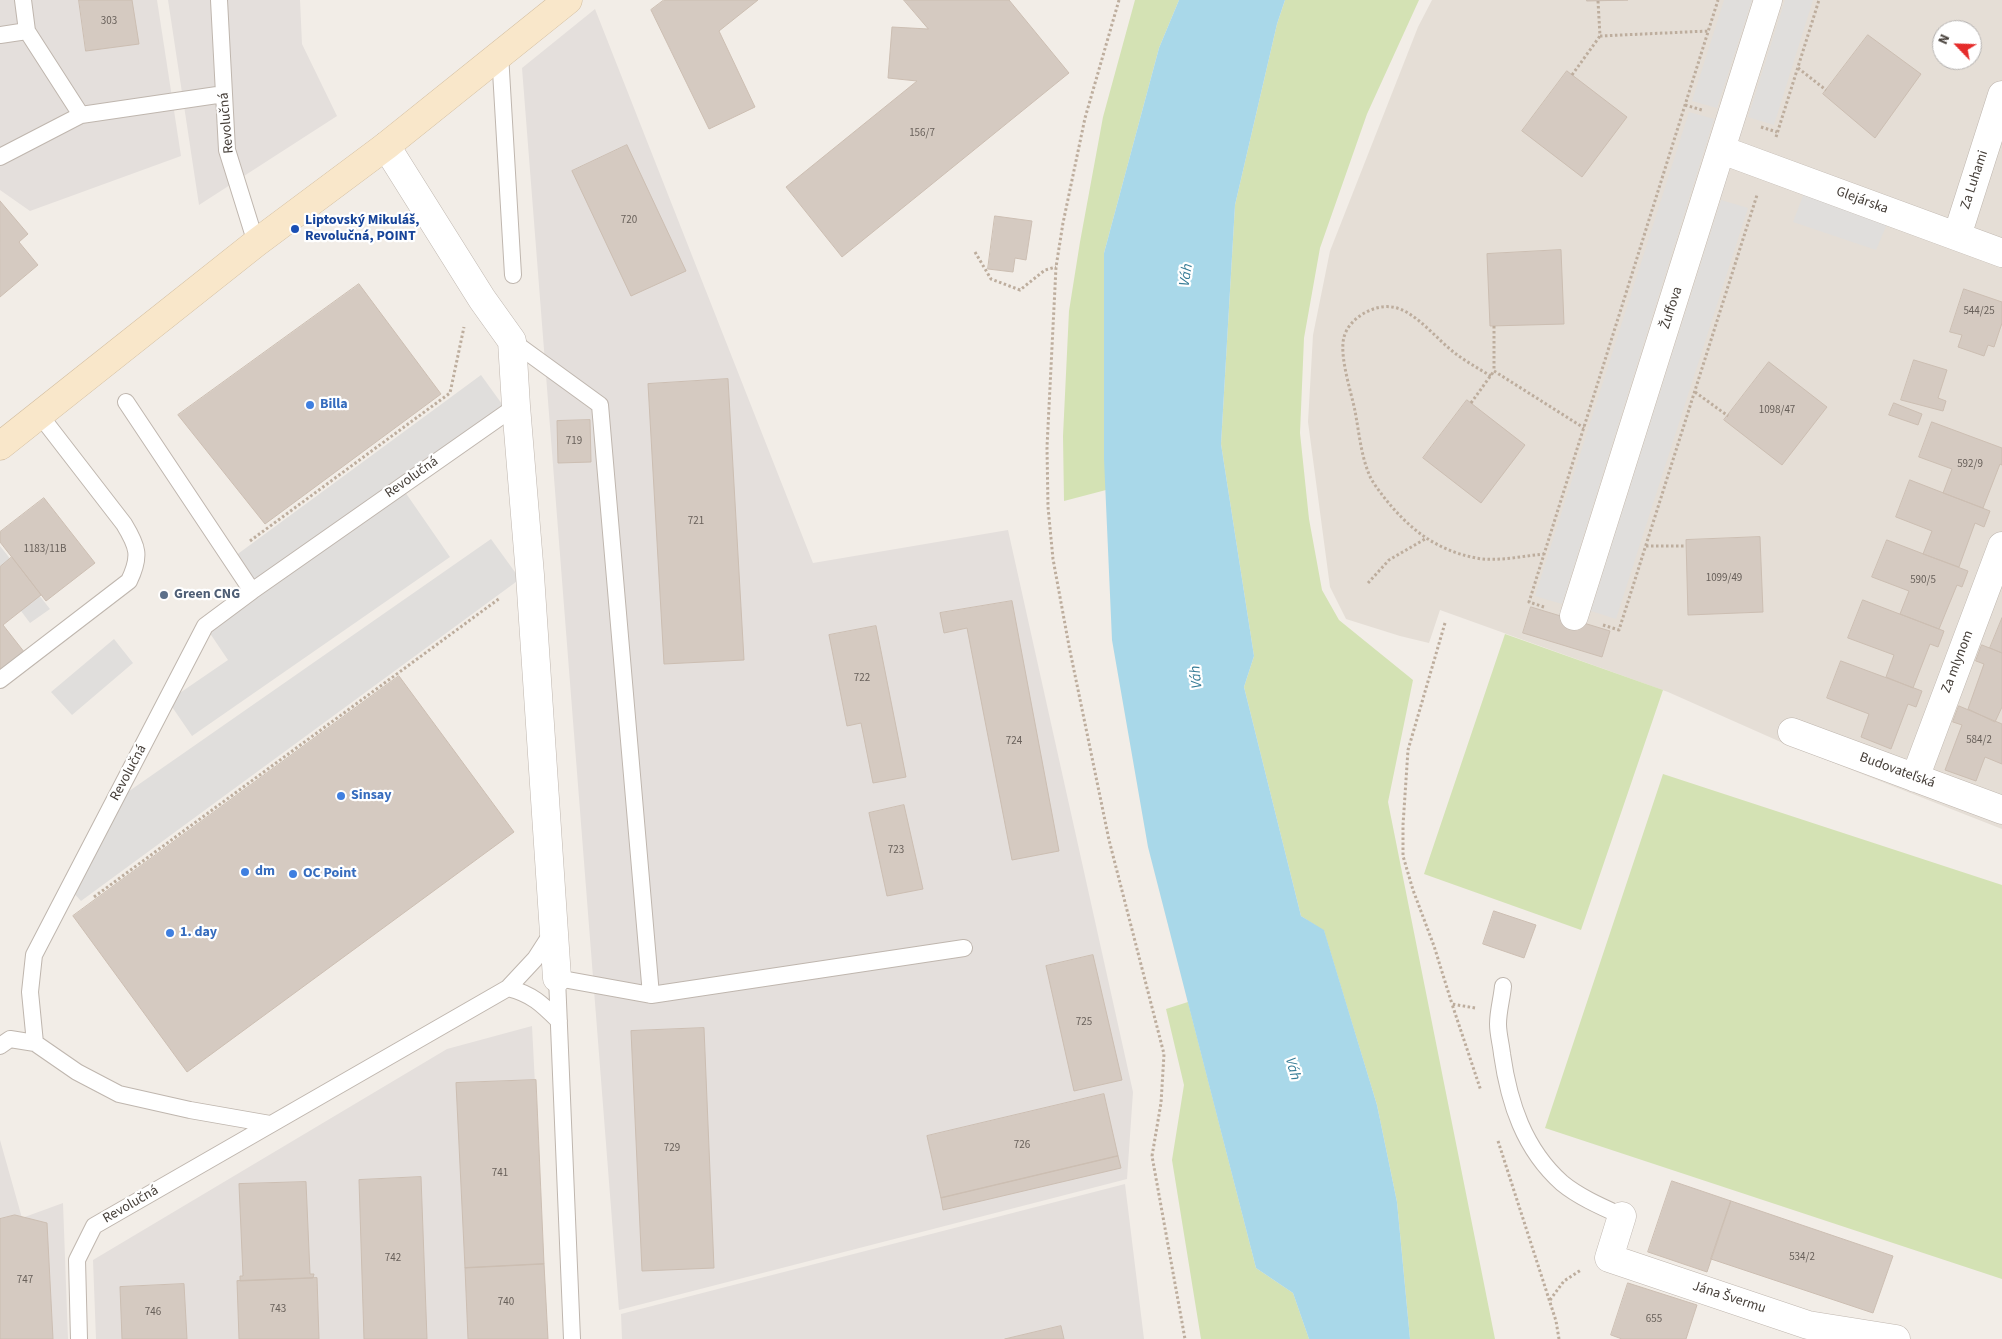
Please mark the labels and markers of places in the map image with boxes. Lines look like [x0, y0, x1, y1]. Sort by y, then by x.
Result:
place label: Liptovský Mikuláš, Revolučná, POINT [305, 213, 420, 246]
marker: Liptovský Mikuláš, Revolučná, POINT [289, 223, 301, 235]
place label: Billa [320, 397, 348, 413]
marker: Billa [304, 399, 316, 411]
place label: Green CNG [174, 587, 240, 603]
marker: Green CNG [158, 589, 170, 601]
place label: Sinsay [351, 788, 392, 804]
marker: Sinsay [335, 790, 347, 802]
place label: dm [255, 864, 275, 880]
marker: dm [239, 866, 251, 878]
place label: OC Point [303, 866, 357, 882]
marker: OC Point [287, 868, 299, 880]
place label: 1. day [180, 925, 217, 941]
marker: 1. day [164, 927, 176, 939]

